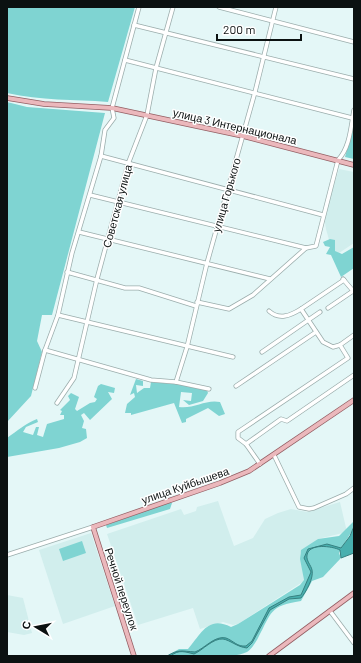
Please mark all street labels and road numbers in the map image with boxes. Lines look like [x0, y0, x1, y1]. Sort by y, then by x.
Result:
street label: улица 3 Интернационала [172, 105, 299, 147]
street label: улица Горького [209, 156, 243, 234]
street label: Советская улица [100, 162, 135, 249]
street label: улица Куйбышева [140, 464, 231, 506]
street label: Речной переулок [103, 546, 141, 632]

